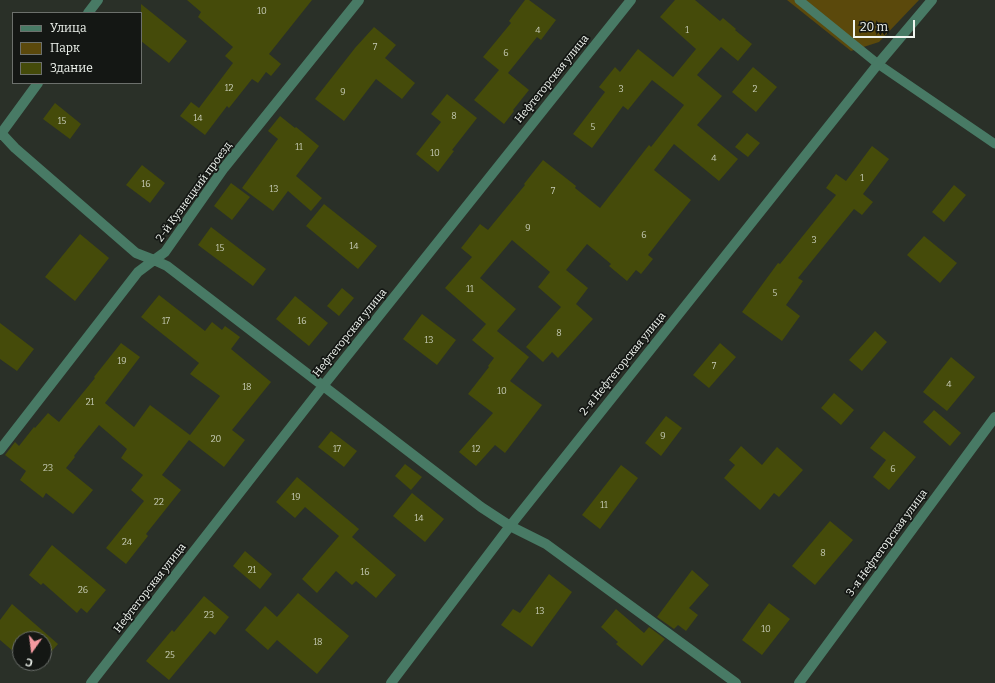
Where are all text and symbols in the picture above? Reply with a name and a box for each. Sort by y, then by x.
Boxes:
house number: 10 [257,6,267,16]
legend [12,12,142,84]
scale bar [855,12,917,38]
text: 20 m [860,20,888,34]
text: Улица [50,21,86,35]
house number: 4 [535,25,541,35]
house number: 1 [685,25,689,35]
street label: Нефтегорская улица [512,32,592,126]
text: Парк [50,41,80,55]
house number: 7 [373,42,377,52]
house number: 6 [503,48,509,58]
text: Здание [50,61,93,75]
house number: 12 [225,83,233,93]
house number: 3 [618,84,624,94]
house number: 2 [753,84,757,94]
house number: 9 [340,87,346,97]
house number: 8 [451,111,457,121]
house number: 14 [194,113,202,123]
house number: 15 [58,116,66,126]
house number: 5 [591,122,595,132]
street label: 2-й Кузнецкий проезд [153,140,235,244]
house number: 11 [295,142,303,152]
house number: 10 [430,148,440,158]
house number: 4 [711,153,717,163]
house number: 1 [860,173,864,183]
house number: 16 [142,179,150,189]
house number: 13 [270,184,278,194]
house number: 7 [551,186,555,196]
house number: 9 [525,223,531,233]
house number: 6 [641,230,647,240]
house number: 3 [811,235,817,245]
house number: 14 [350,241,358,251]
house number: 15 [216,243,224,253]
house number: 11 [466,284,474,294]
street label: Нефтегорская улица [310,286,390,380]
house number: 5 [773,288,777,298]
street label: 2-я Нефтегорская улица [577,310,669,418]
house number: 17 [162,316,170,326]
house number: 16 [298,316,306,326]
house number: 8 [556,328,562,338]
house number: 13 [425,335,433,345]
house number: 19 [118,356,126,366]
house number: 7 [712,361,716,371]
house number: 4 [946,379,952,389]
house number: 18 [242,382,252,392]
house number: 10 [497,386,507,396]
house number: 21 [86,397,94,407]
house number: 9 [660,431,666,441]
house number: 20 [211,434,221,444]
house number: 17 [333,444,341,454]
house number: 12 [472,444,480,454]
house number: 23 [43,463,53,473]
house number: 6 [890,464,896,474]
street label: 3-я Нефтегорская улица [844,487,930,599]
house number: 19 [292,492,300,502]
house number: 22 [154,497,164,507]
house number: 11 [600,500,608,510]
house number: 14 [415,513,423,523]
house number: 24 [122,537,132,547]
street label: Нефтегорская улица [111,541,189,635]
house number: 8 [820,548,826,558]
house number: 21 [248,565,256,575]
house number: 16 [361,567,369,577]
house number: 26 [78,585,88,595]
house number: 13 [536,606,544,616]
house number: 23 [204,610,214,620]
house number: 10 [761,624,771,634]
north arrow [12,631,52,671]
house number: 18 [313,637,323,647]
house number: 25 [165,650,175,660]
text: С [24,655,34,669]

